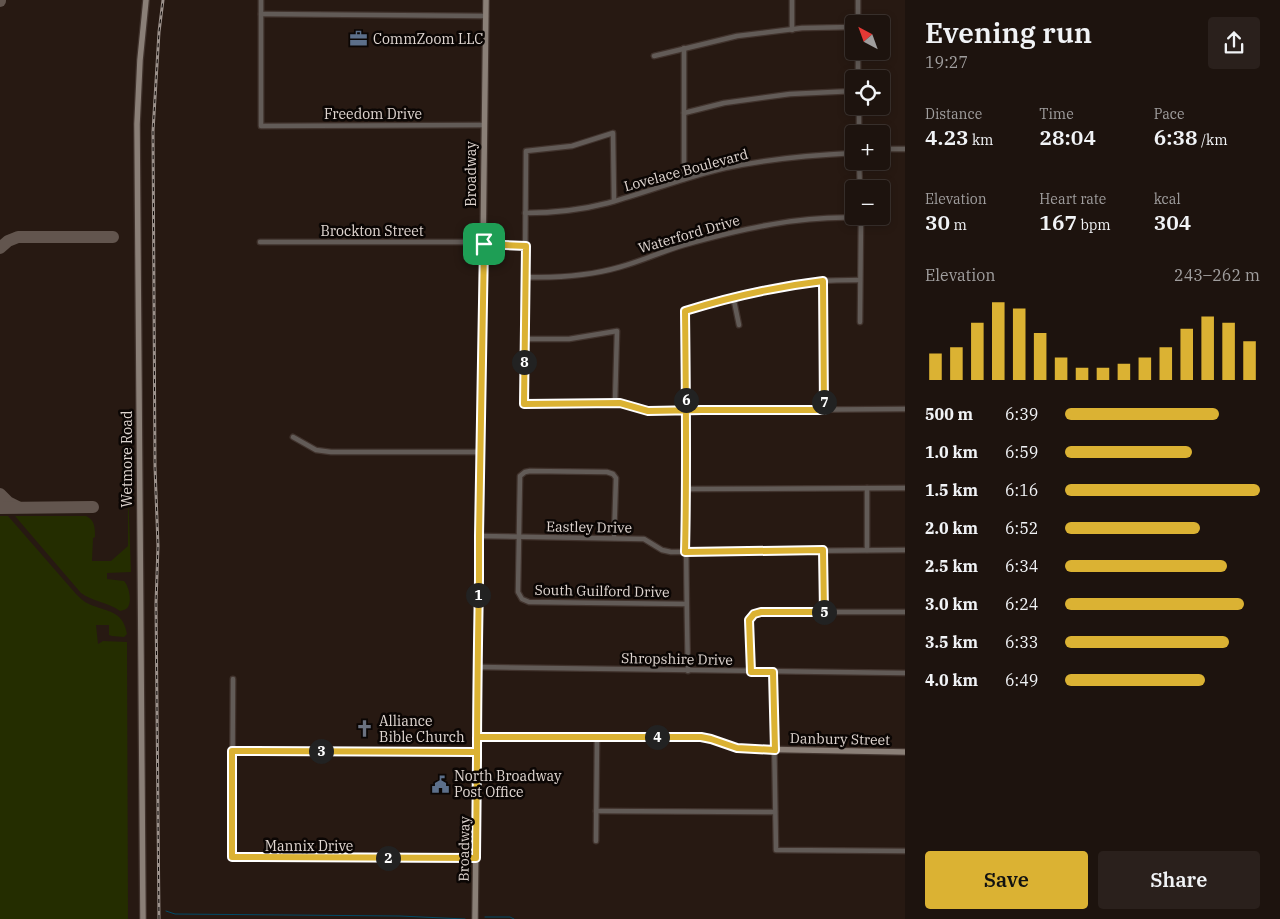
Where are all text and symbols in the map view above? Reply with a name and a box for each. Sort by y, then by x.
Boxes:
text: Evening run [925,14,1092,51]
north arrow [845,15,890,60]
map controls [845,15,890,225]
button: share [1208,17,1260,69]
office icon: CommZoom LLC [349,29,369,49]
place label: CommZoom LLC [373,30,483,48]
text: 19:27 [925,52,968,72]
button: locate [845,70,890,115]
street label: Freedom Drive [324,105,422,123]
text: Distance [925,105,982,123]
text: Time [1039,105,1074,123]
text: Pace [1154,105,1184,123]
text: 4.23 [925,123,969,151]
text: 28:04 [1039,123,1096,151]
text: 6:38 [1154,123,1198,151]
button: + [845,125,890,170]
text: km [969,131,993,149]
text: /km [1198,131,1228,149]
street label: Broadway [462,141,480,207]
street label: Lovelace Boulevard [622,145,751,195]
button: − [845,180,890,225]
text: Elevation [925,190,987,208]
text: Heart rate [1039,190,1106,208]
text: kcal [1154,190,1181,208]
text: 30 [925,208,950,236]
text: 167 [1039,208,1077,236]
text: 304 [1154,208,1191,236]
street label: Waterford Drive [636,211,742,257]
text: m [950,216,967,234]
text: bpm [1077,216,1111,234]
street label: Brockton Street [320,222,424,240]
pin [463,223,505,265]
icon: arrive [470,230,498,258]
text: Elevation [925,265,995,285]
text: 243–262 m [1174,265,1260,285]
pin: 8 [512,350,536,374]
text: 8 [520,353,529,371]
pin: 6 [674,388,698,412]
pin: 7 [812,390,836,414]
text: 6 [682,391,691,409]
text: 7 [820,393,829,411]
text: 500 m [925,404,973,424]
text: 6:39 [1005,404,1038,424]
street label: Wetmore Road [118,410,136,507]
text: 1.0 km [925,442,978,462]
text: 6:59 [1005,442,1038,462]
text: 1.5 km [925,480,978,500]
text: 6:16 [1005,480,1038,500]
street label: Eastley Drive [546,517,632,537]
text: 2.0 km [925,518,978,538]
text: 6:52 [1005,518,1038,538]
text: 2.5 km [925,556,978,576]
text: 6:34 [1005,556,1038,576]
street label: South Guilford Drive [534,581,670,601]
pin: 1 [466,582,490,608]
text: 1 [474,586,483,604]
text: 3.0 km [925,594,978,614]
text: 6:24 [1005,594,1038,614]
pin: 5 [812,600,836,624]
text: 5 [820,603,829,621]
text: 3.5 km [925,632,978,652]
text: 6:33 [1005,632,1038,652]
street label: Shropshire Drive [621,649,733,669]
text: 4.0 km [925,670,978,690]
text: 6:49 [1005,670,1038,690]
place label: Alliance Bible Church [379,712,465,746]
church icon: Alliance Bible Church [355,719,375,739]
pin: 4 [644,724,670,750]
text: 4 [653,728,662,746]
street label: Danbury Street [790,729,890,749]
pin: 3 [308,738,334,764]
text: 3 [317,742,326,760]
place label: North Broadway Post Office [454,767,562,801]
public building icon: North Broadway Post Office [430,774,450,794]
street label: Broadway [454,816,474,882]
street label: Mannix Drive [265,837,353,855]
pin: 2 [376,846,400,870]
text: 2 [384,849,393,867]
button: Save [925,851,1088,909]
button: Share [1098,851,1260,909]

